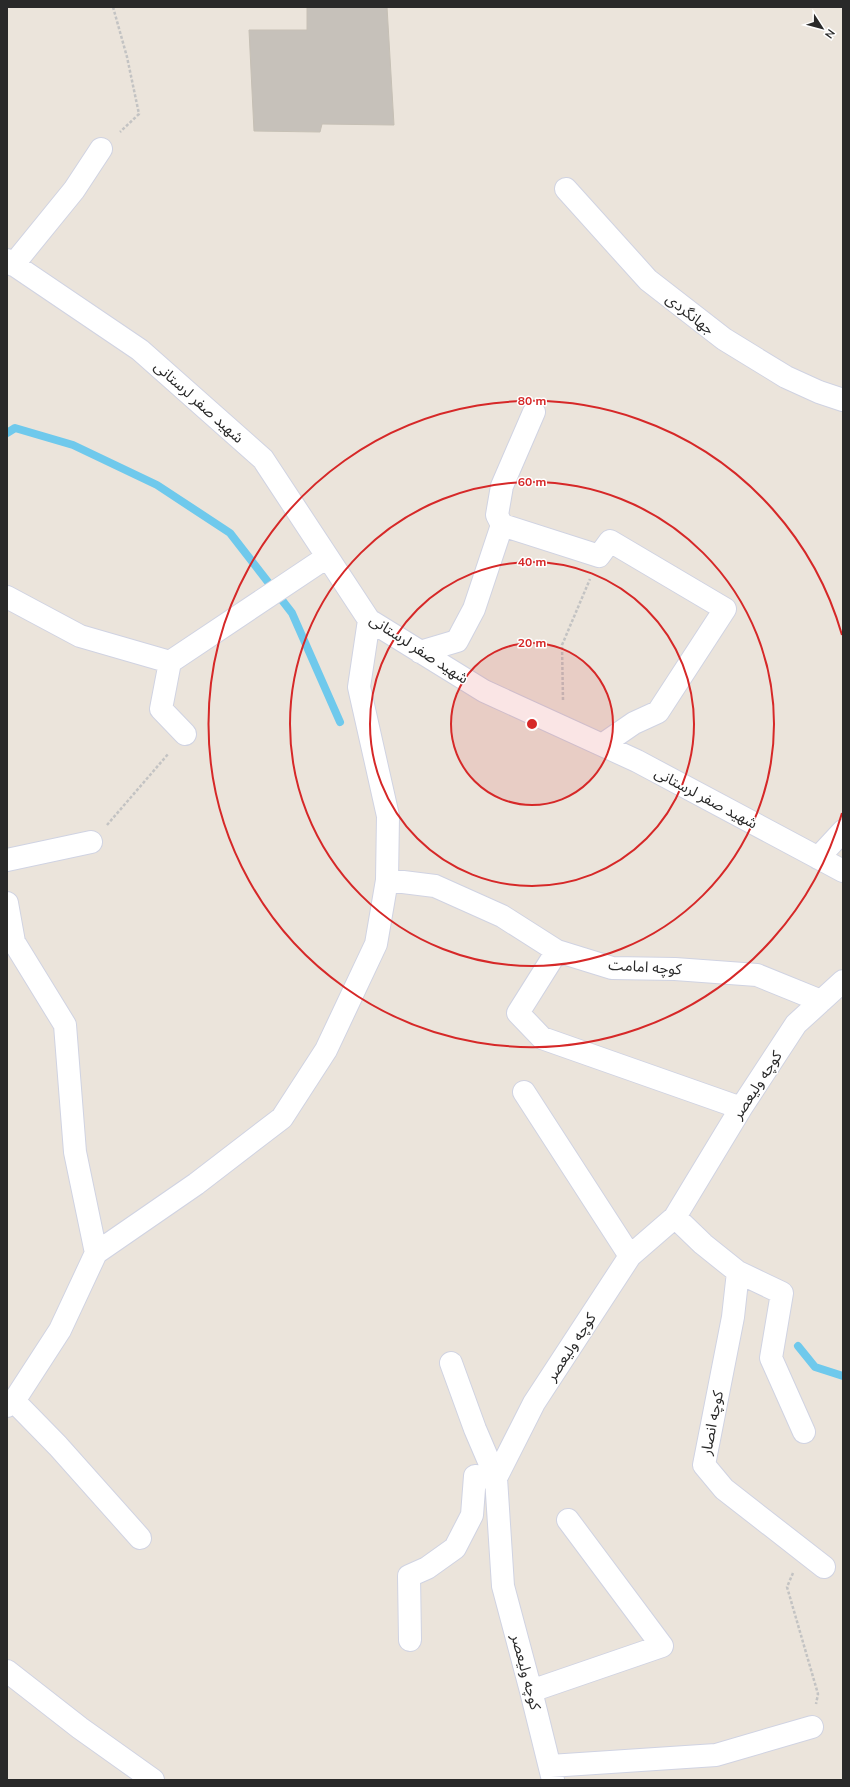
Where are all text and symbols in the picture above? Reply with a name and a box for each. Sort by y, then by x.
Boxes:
north arrow [802,8,842,48]
text: N [822,26,838,41]
street label: جهانگردی [662,289,719,339]
street label: شهید صفر لرستانی [151,356,248,447]
text: 80 m [518,393,546,408]
text: 60 m [518,474,546,489]
text: 40 m [518,554,546,569]
street label: شهید صفر لرستانی [366,610,472,688]
text: 20 m [518,635,546,650]
centre of rings [525,717,539,731]
street label: شهید صفر لرستانی [652,762,761,833]
street label: کوچه امامت [608,954,683,980]
street label: کوچه ولیعصر [727,1046,787,1124]
street label: کوچه ولیعصر [541,1308,601,1386]
street label: کوچه انصار [696,1388,728,1458]
street label: کوچه ولیعصر [506,1631,546,1713]

